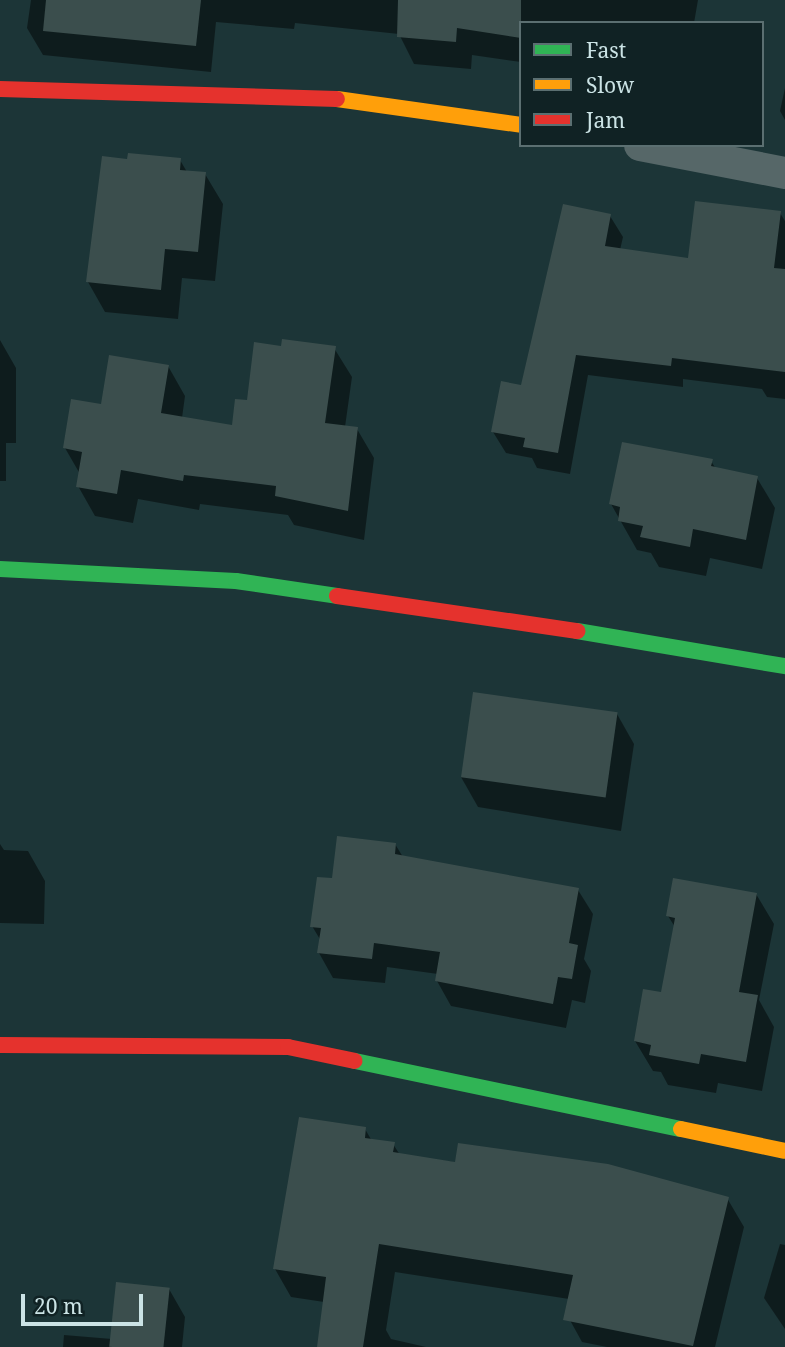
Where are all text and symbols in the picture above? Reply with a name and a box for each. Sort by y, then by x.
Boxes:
legend [519,21,764,147]
text: Fast [586,36,626,64]
text: Slow [586,71,634,99]
text: Jam [586,106,625,134]
scale bar [24,1280,147,1324]
text: 20 m [34,1292,83,1320]

